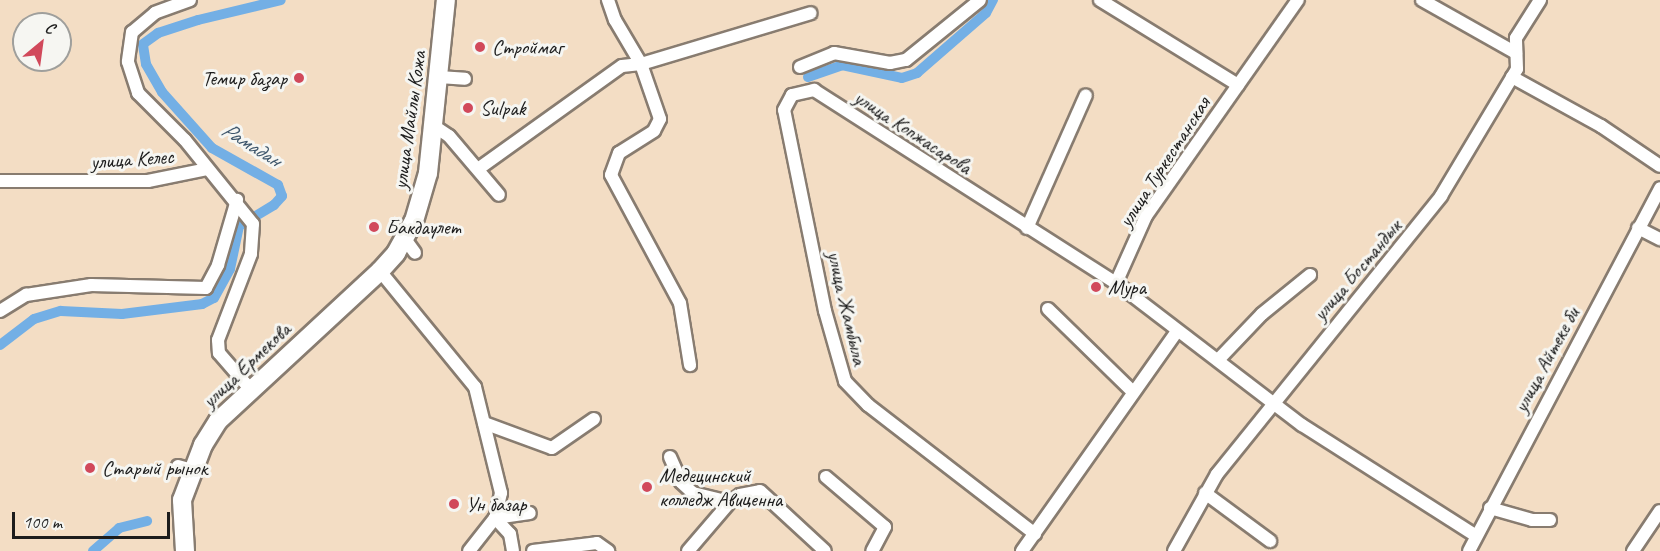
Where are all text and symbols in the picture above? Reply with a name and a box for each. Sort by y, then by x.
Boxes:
north arrow [12,12,72,72]
text: С [41,17,58,39]
place label: Строймаг [492,34,563,60]
marker: Строймаг [473,40,487,54]
street label: улица Майлы Кожа [387,49,431,191]
place label: Темир базар [201,65,287,91]
marker: Темир базар [292,71,306,85]
street label: улица Копжасарова [849,85,977,179]
street label: улица Туркестанская [1113,92,1215,232]
place label: Sulpak [480,95,525,121]
marker: Sulpak [461,101,475,115]
water label: Рамадан [217,117,285,173]
street label: улица Келес [90,144,174,174]
street label: улица Бостандык [1306,213,1408,327]
place label: Бакдаулет [386,214,460,240]
marker: Бакдаулет [367,220,381,234]
street label: улица Жамбыла [822,249,872,367]
place label: Мура [1108,274,1146,300]
marker: Мура [1089,280,1103,294]
street label: улица Айтеке би [1508,303,1584,417]
street label: улица Ермекова [196,316,296,414]
place label: Старый рынок [102,455,207,481]
marker: Старый рынок [83,461,97,475]
place label: Медецинский колледж Авиценна [659,462,781,512]
marker: Медецинский колледж Авиценна [640,480,654,494]
place label: Ун базар [466,491,528,517]
marker: Ун базар [447,497,461,511]
scale bar [15,500,172,538]
text: 100 m [23,511,62,533]

